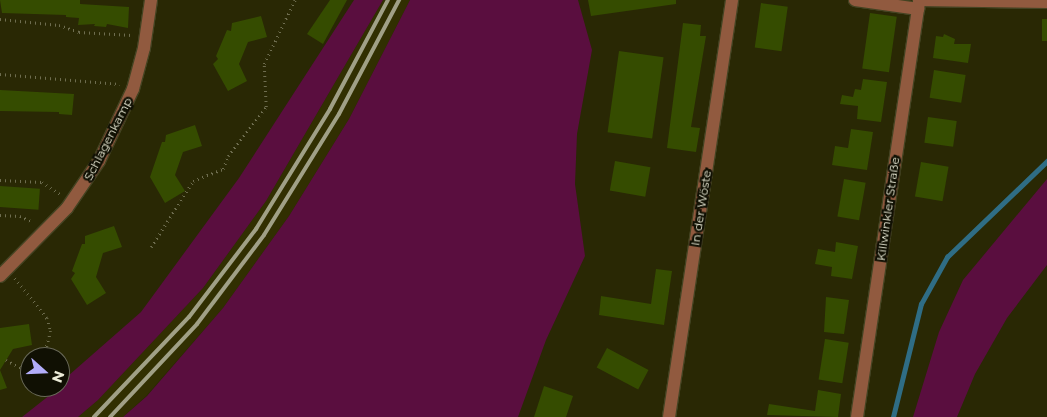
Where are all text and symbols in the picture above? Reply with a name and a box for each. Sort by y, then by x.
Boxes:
street label: Schlagenkamp [81,95,135,183]
street label: Killwinkler Straße [874,156,902,262]
street label: In der Wöste [688,169,714,247]
north arrow [20,347,70,397]
text: N [48,368,69,385]

